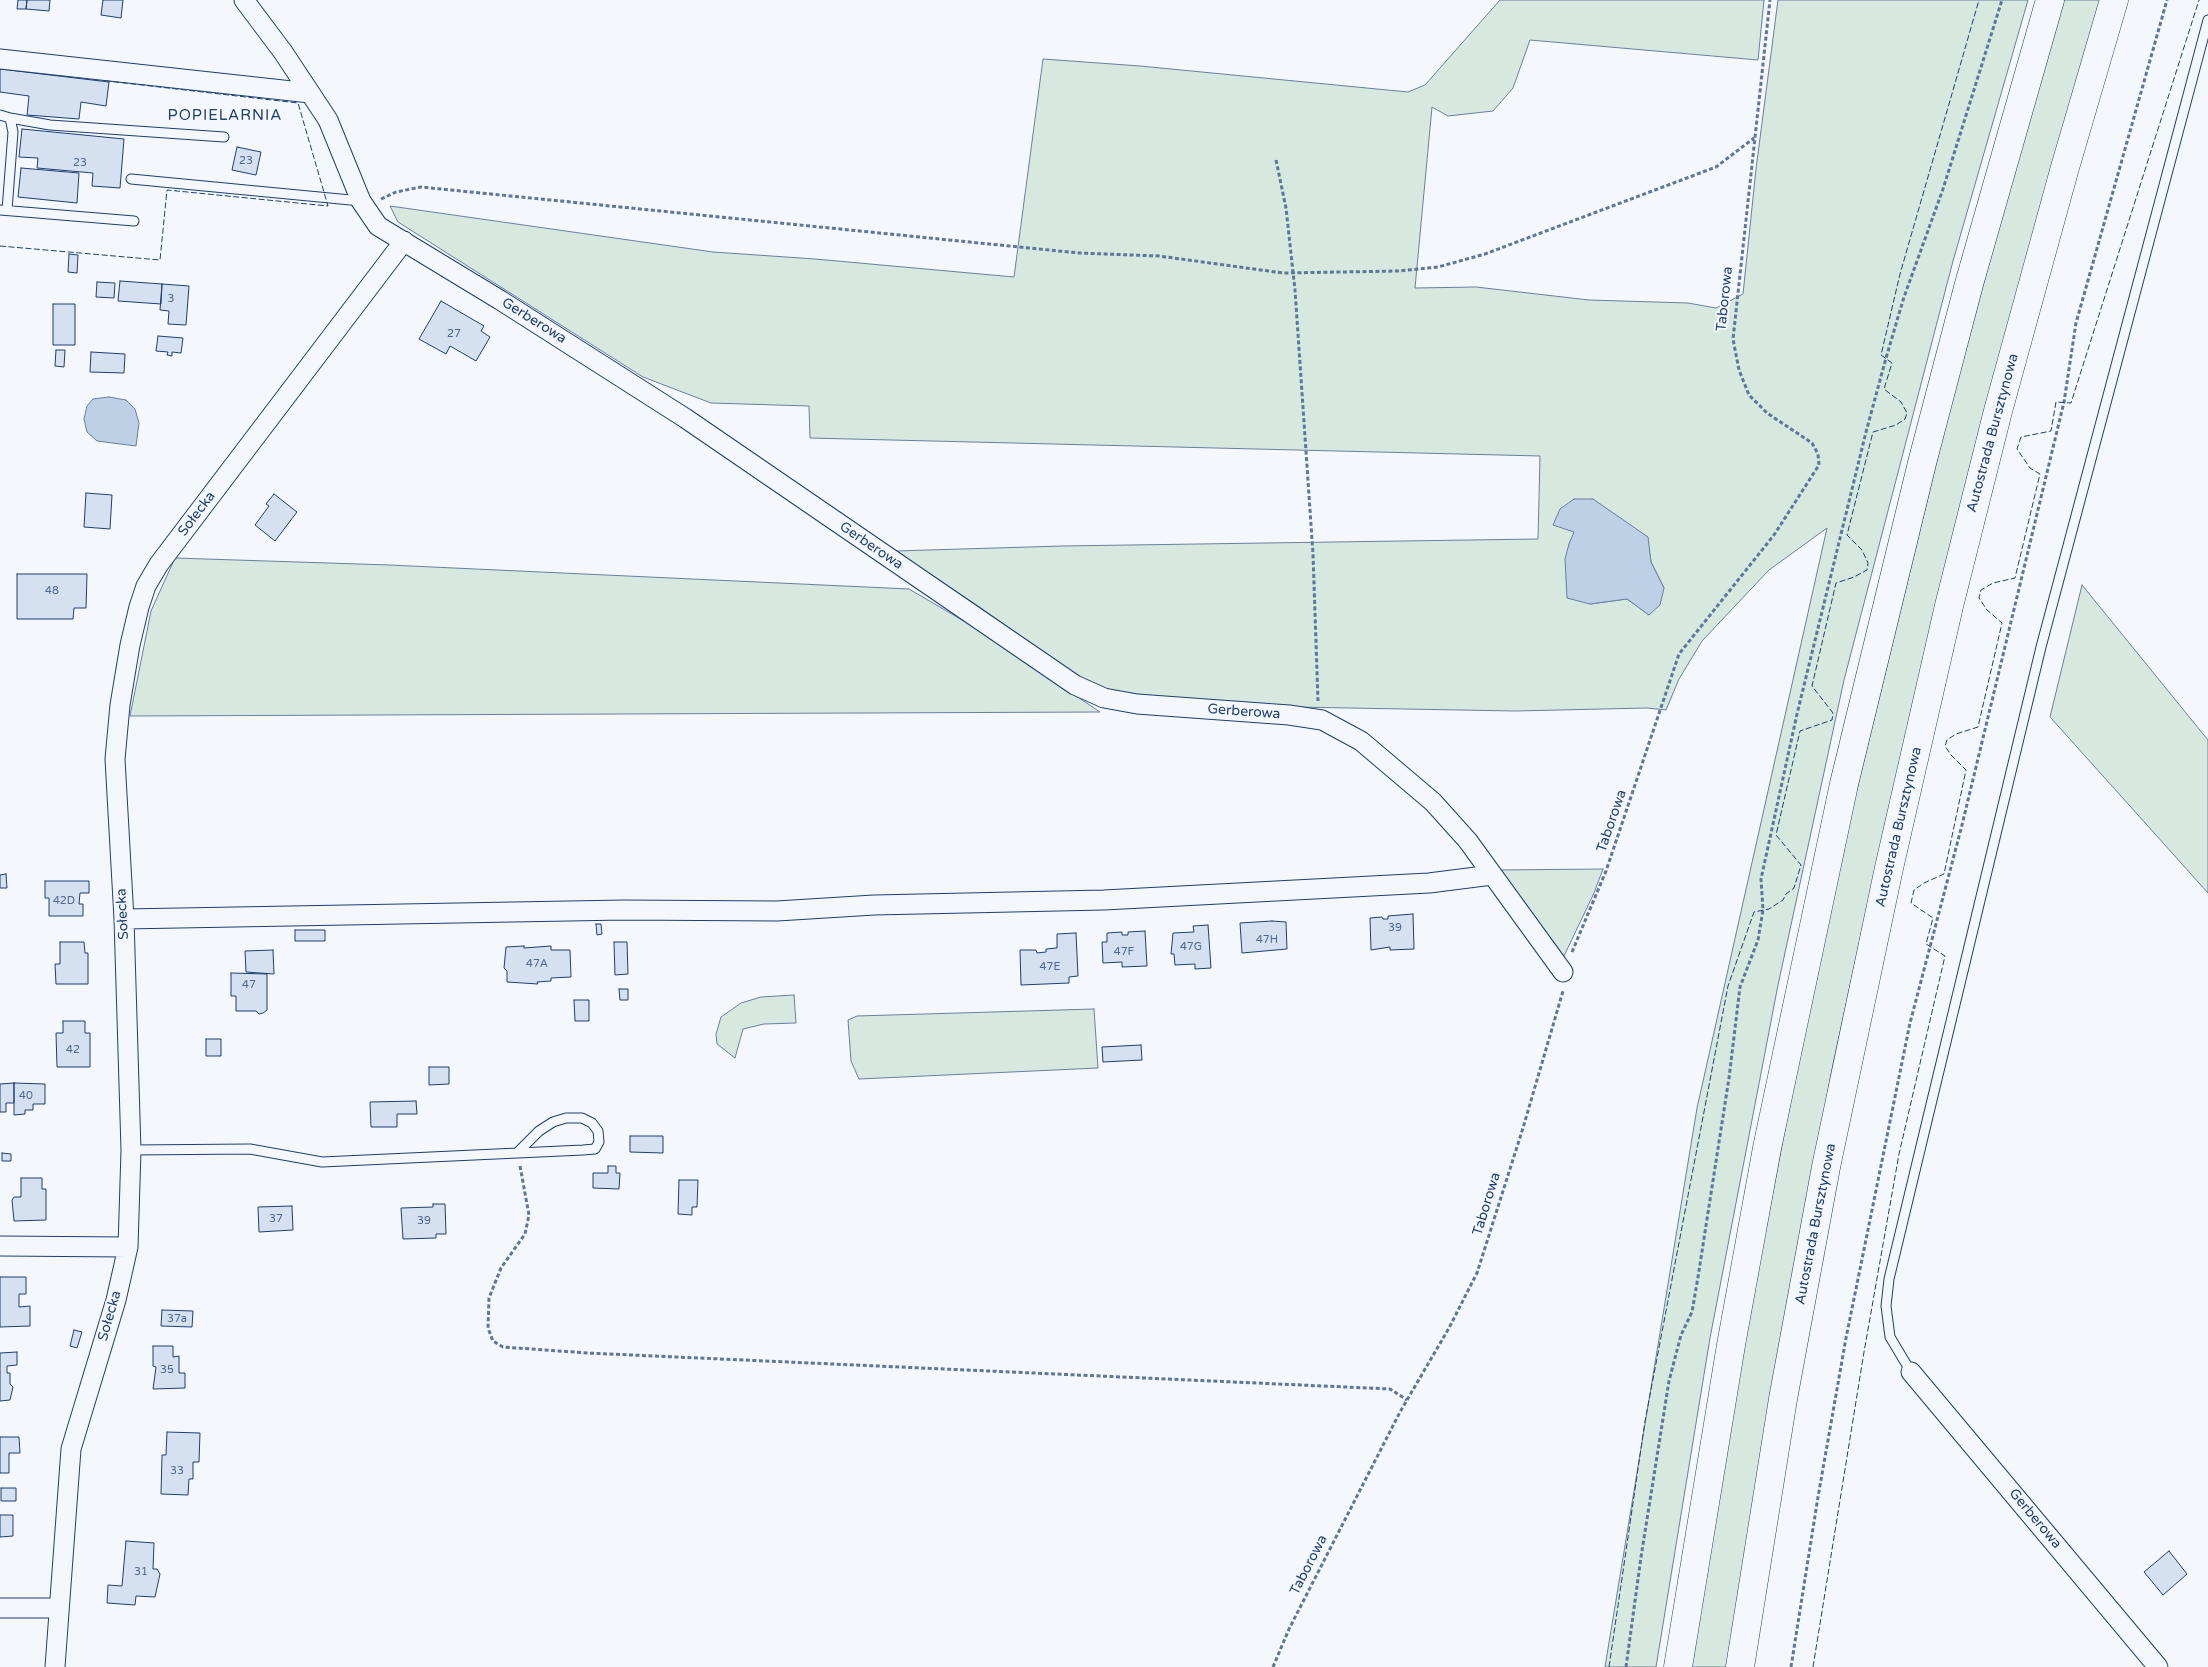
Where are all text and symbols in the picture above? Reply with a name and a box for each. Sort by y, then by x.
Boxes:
district label: POPIELARNIA [166,107,284,125]
house number: 23 [239,154,253,168]
house number: 23 [73,156,87,170]
street label: Taborowa [1713,266,1737,332]
house number: 3 [168,292,174,306]
street label: Gerberowa [499,295,569,347]
house number: 27 [447,327,461,341]
street label: Autostrada Bursztynowa [1964,352,2022,514]
street label: Sołecka [175,488,219,540]
street label: Gerberowa [836,519,906,573]
house number: 48 [45,584,59,598]
street label: Gerberowa [1207,701,1281,723]
street label: Autostrada Bursztynowa [1872,745,1926,909]
street label: Taborowa [1593,788,1631,854]
street label: Sołecka [113,888,133,940]
house number: 42D [53,894,75,908]
house number: 39 [1388,921,1402,935]
house number: 47H [1256,933,1278,947]
house number: 47G [1180,940,1202,954]
house number: 47F [1114,945,1134,959]
house number: 47A [526,957,548,971]
house number: 47E [1040,960,1060,974]
house number: 47 [242,978,256,992]
house number: 42 [66,1043,80,1057]
house number: 40 [19,1089,33,1103]
street label: Autostrada Bursztynowa [1792,1142,1840,1306]
street label: Taborowa [1469,1170,1505,1238]
house number: 37 [269,1212,283,1226]
house number: 39 [417,1214,431,1228]
street label: Sołecka [95,1289,125,1343]
house number: 37a [167,1312,187,1326]
house number: 35 [160,1363,174,1377]
house number: 33 [170,1464,184,1478]
street label: Gerberowa [2005,1486,2065,1552]
street label: Taborowa [1287,1532,1331,1598]
house number: 31 [134,1565,148,1579]

